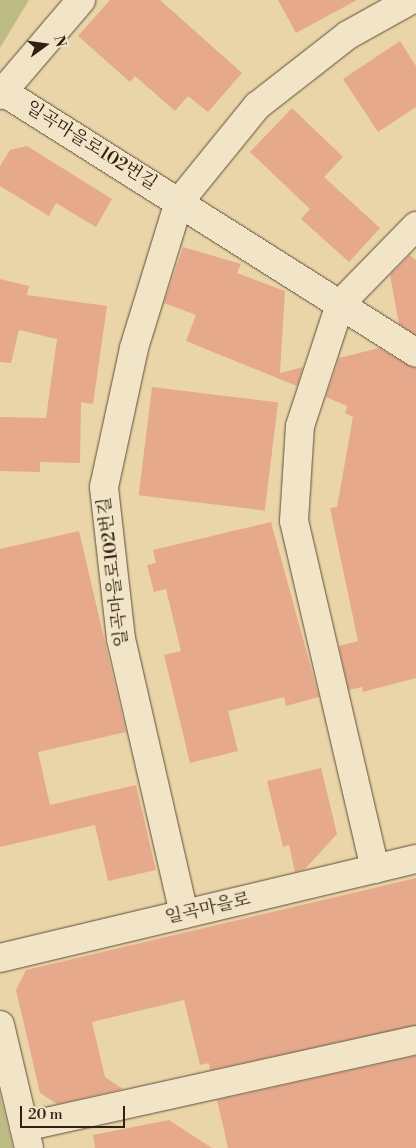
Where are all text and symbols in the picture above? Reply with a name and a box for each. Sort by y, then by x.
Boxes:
north arrow [20,20,70,70]
text: N [49,34,70,49]
street label: 일곡마을로102번길 [21,97,161,195]
street label: 일곡마을로102번길 [94,496,134,648]
street label: 일곡마을로 [163,889,253,929]
scale bar [22,1096,128,1128]
text: 20 m [28,1105,63,1124]

